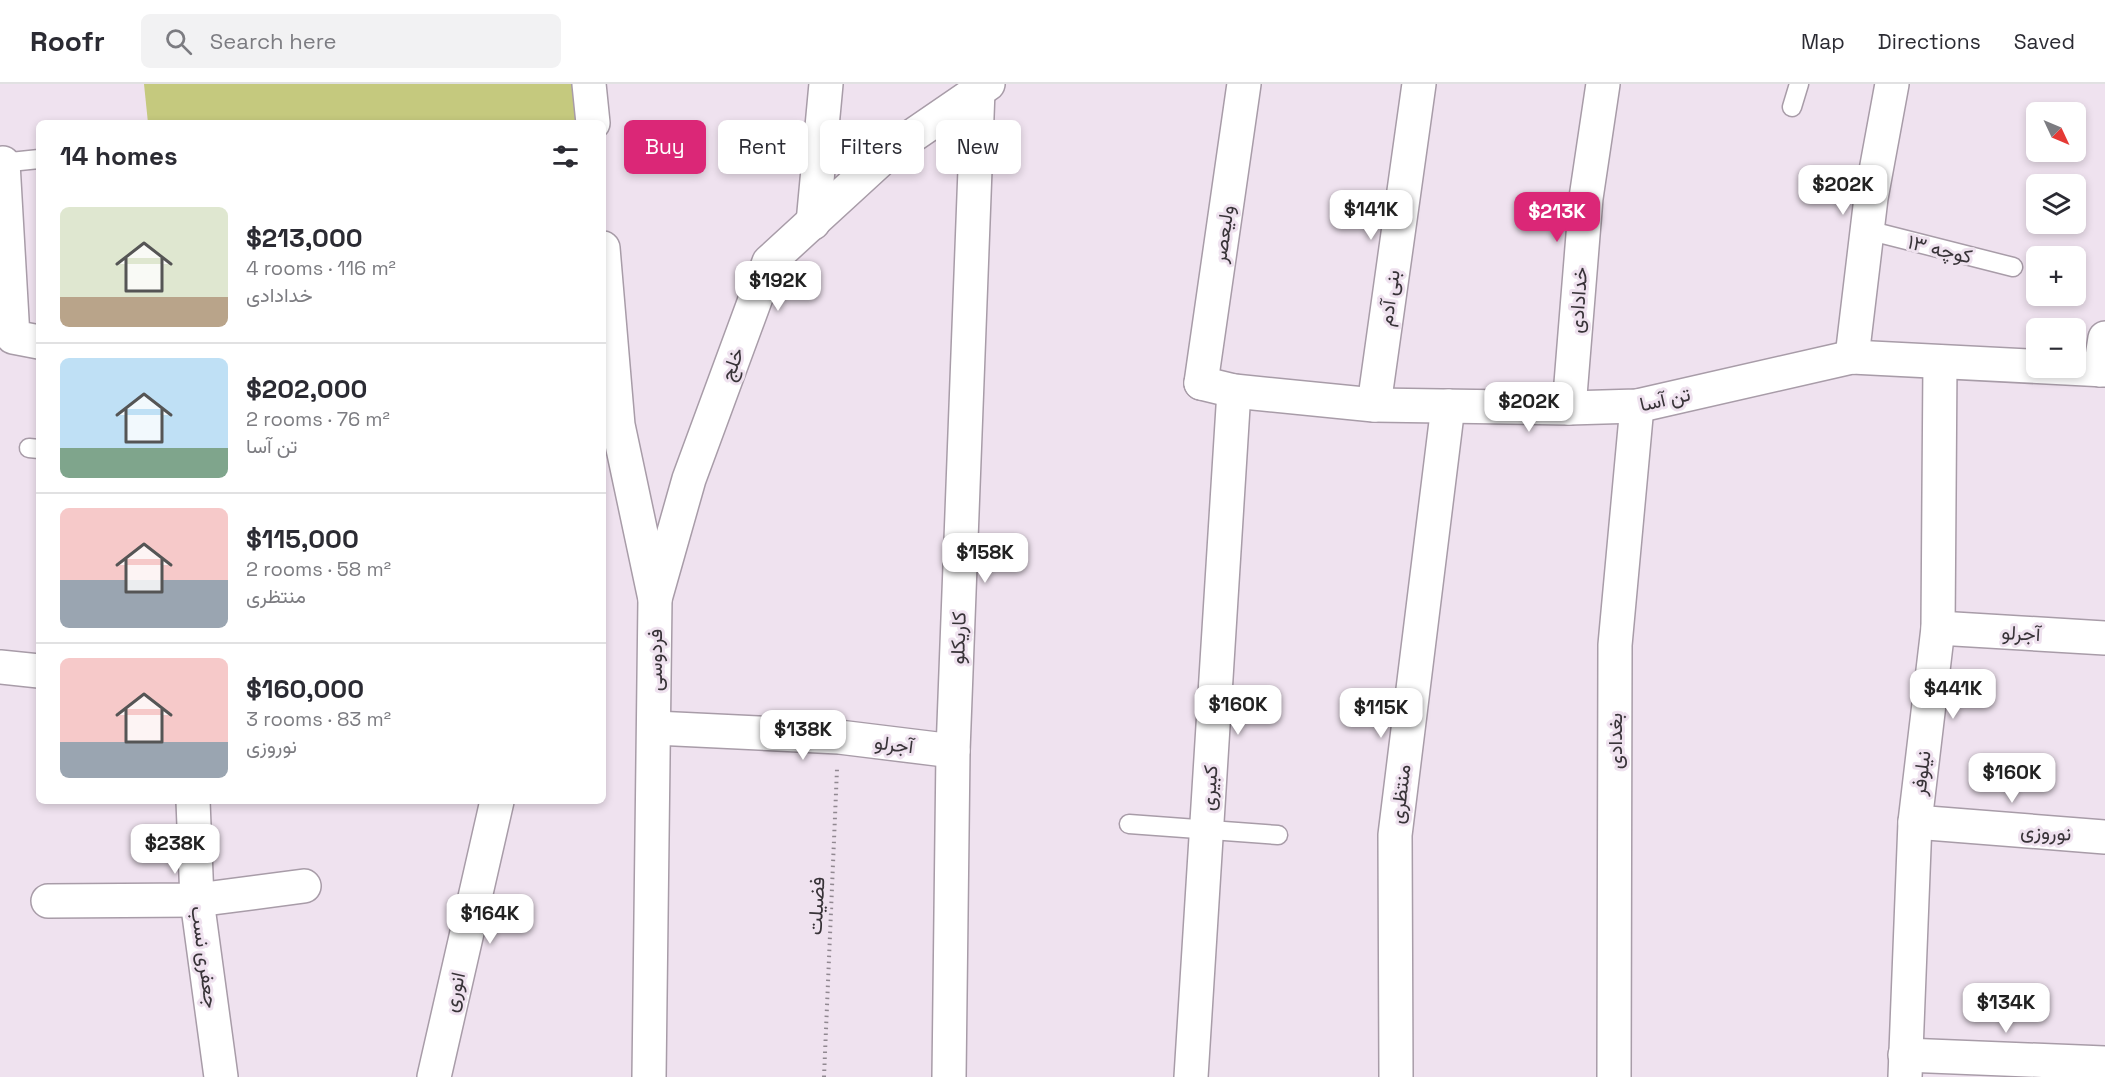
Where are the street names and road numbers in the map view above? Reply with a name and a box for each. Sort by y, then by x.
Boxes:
street label: ولیعصر [1206,203,1240,266]
street label: کوچه ۱۳ [1905,228,1975,271]
street label: خدادادی [1563,266,1593,334]
street label: بنی آدم [1372,268,1406,328]
street label: خلج [714,344,751,385]
street label: تن آسا [1637,381,1693,417]
street label: کاریکلو [944,611,972,665]
street label: آجرلو [2001,619,2043,647]
street label: فردوسی [642,629,668,691]
street label: بغدادی [1602,713,1628,769]
street label: آجرلو [873,729,916,759]
street label: نیلوفر [1905,749,1937,798]
street label: منتظری [1383,763,1417,825]
street label: کبیری [1194,764,1224,812]
street label: نوروزی [2020,817,2072,847]
street label: فضیلت [801,876,831,936]
street label: جعفری نسب [185,904,225,1010]
street label: انوری [437,969,471,1015]

